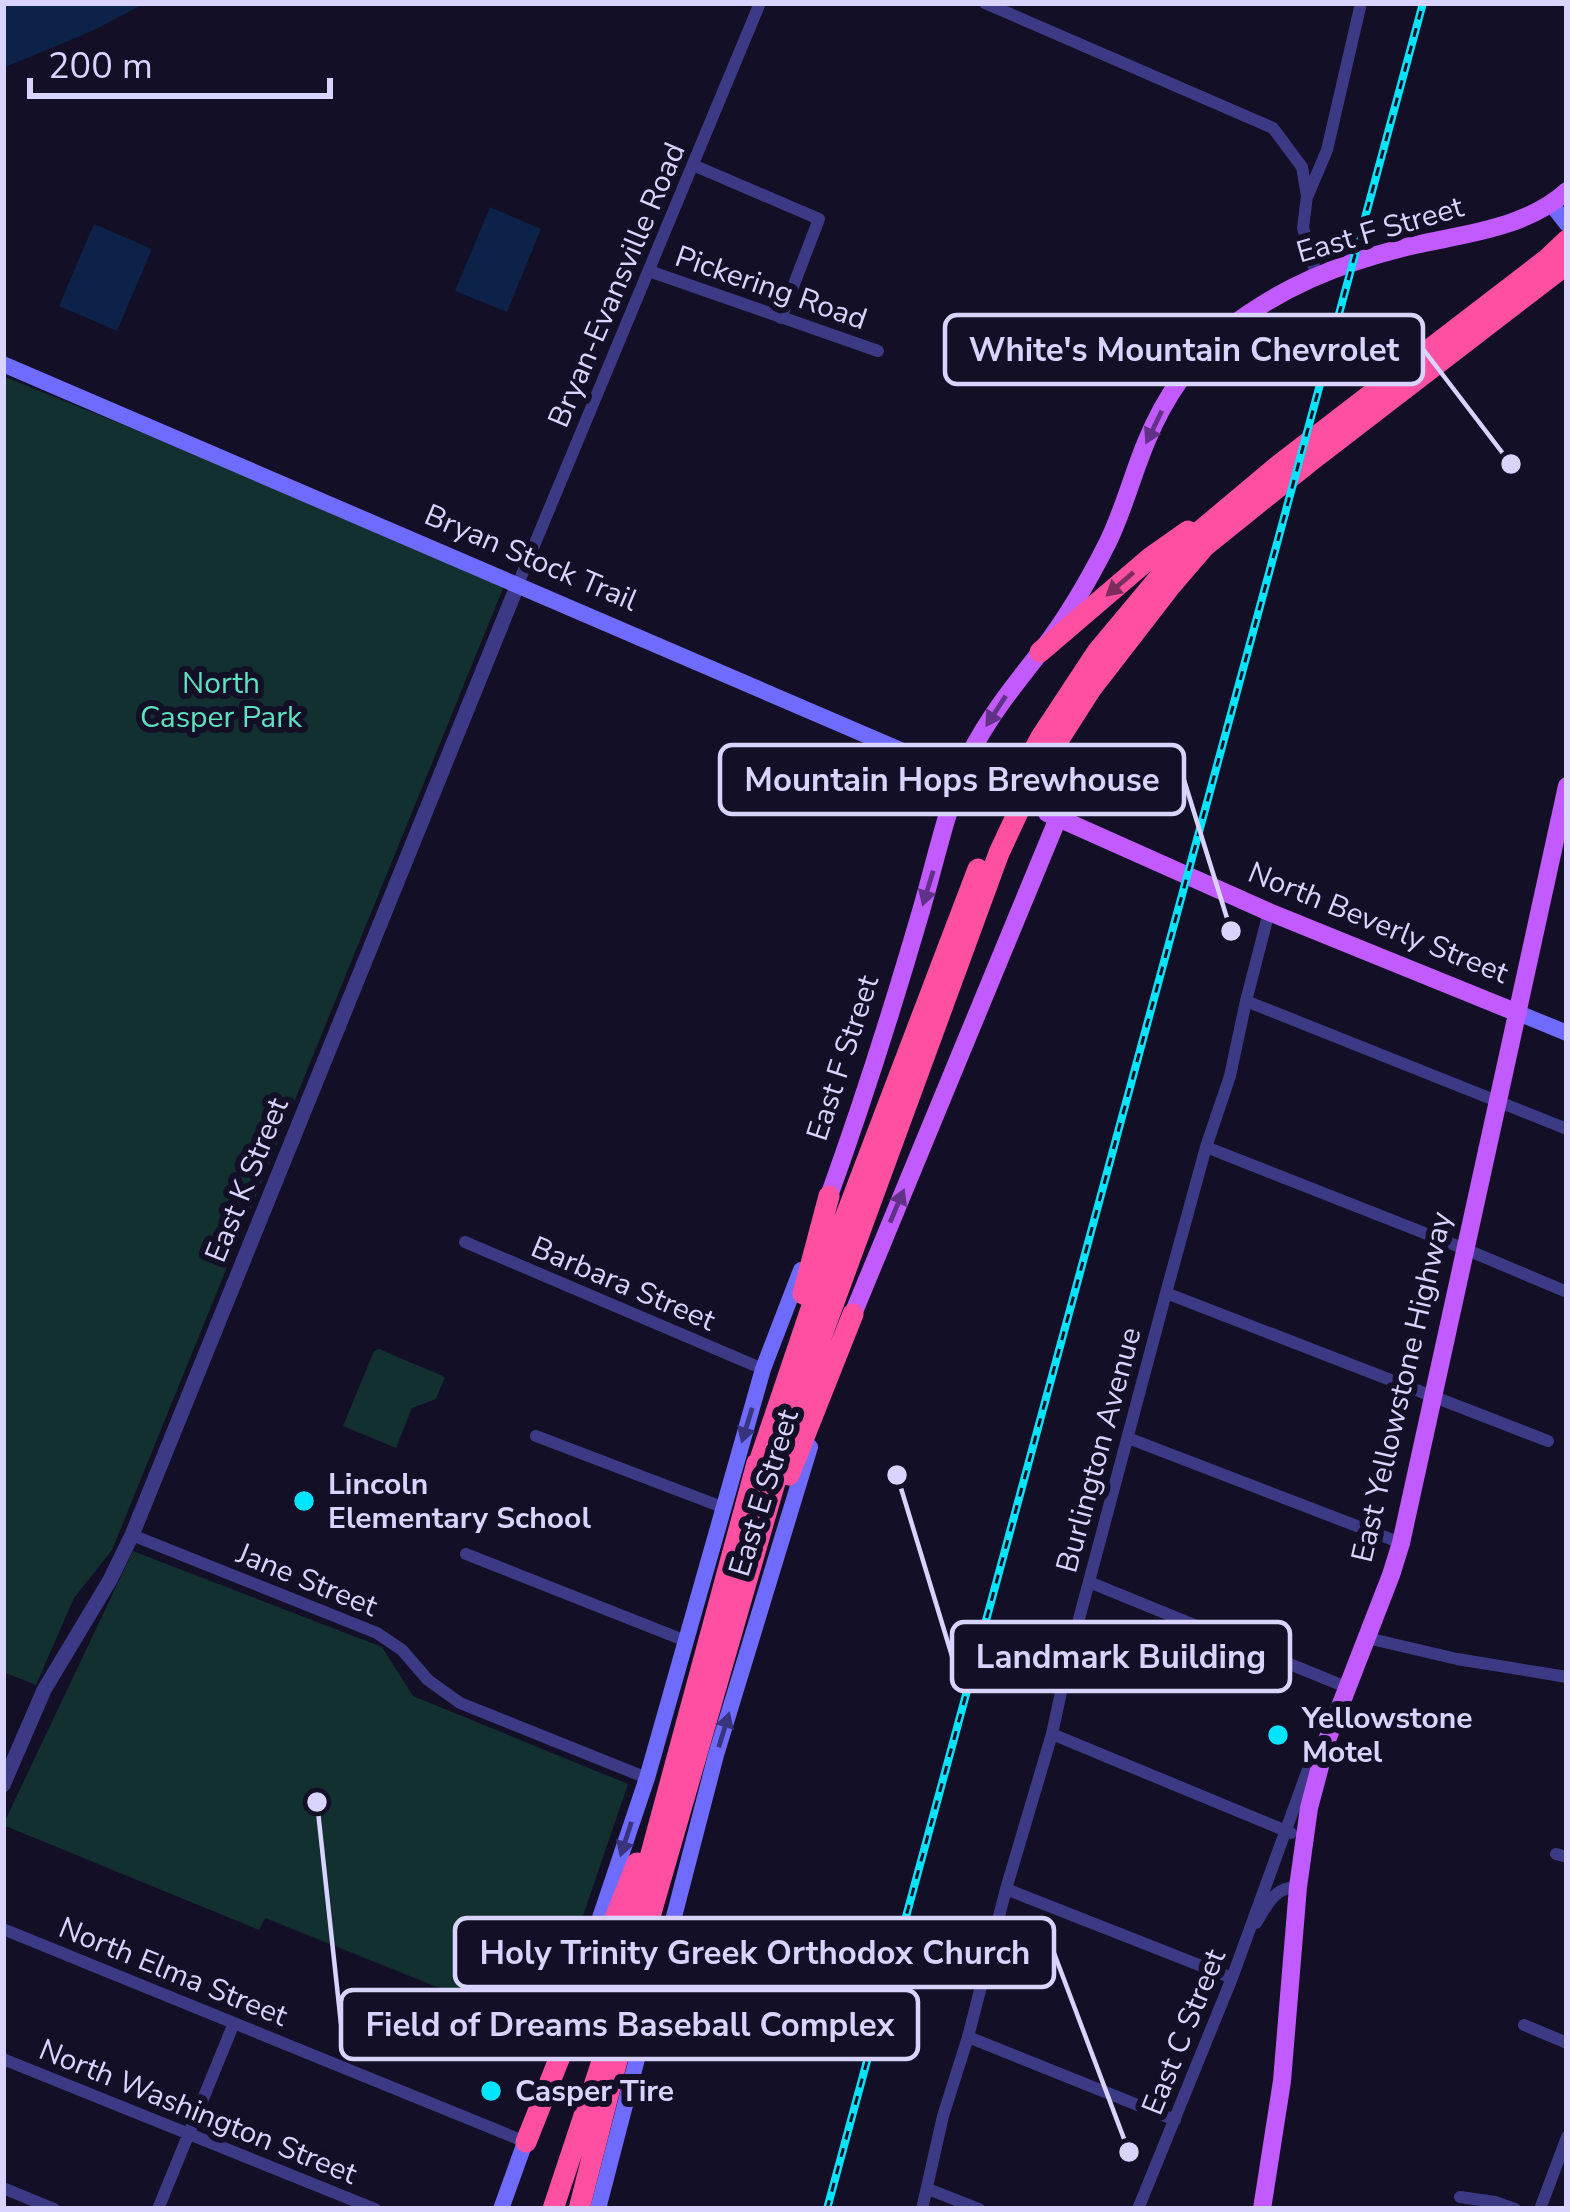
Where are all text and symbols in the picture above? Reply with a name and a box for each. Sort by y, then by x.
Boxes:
scale bar [30,24,330,98]
text: 200 m [48,42,153,91]
street label: Bryan-Evansville Road [538,136,696,434]
street label: East F Street [1292,187,1469,273]
street label: Pickering Road [670,236,872,340]
callout: White's Mountain Chevrolet [945,315,1423,384]
text: White's Mountain Chevrolet [969,328,1400,373]
one-way arrow [1144,410,1164,444]
street label: Bryan Stock Trail [418,495,644,621]
one-way arrow [1105,570,1135,597]
park label: North Casper Park [140,663,303,738]
one-way arrow [986,694,1008,727]
callout: Mountain Hops Brewhouse [720,745,1184,814]
text: Mountain Hops Brewhouse [744,758,1160,803]
street label: North Beverly Street [1242,852,1515,994]
one-way arrow [918,870,936,907]
street label: East F Street [797,970,889,1146]
street label: East K Street [195,1091,299,1268]
one-way arrow [888,1187,907,1223]
street label: East Yellowstone Highway [1342,1207,1462,1566]
street label: Barbara Street [525,1227,722,1341]
street label: Burlington Avenue [1047,1323,1151,1577]
street label: East E Street [719,1404,809,1582]
one-way arrow [737,1407,755,1444]
place label: Lincoln Elementary School [328,1464,591,1539]
marker: Lincoln Elementary School [291,1488,317,1514]
street label: Jane Street [230,1533,384,1627]
callout: Landmark Building [952,1622,1290,1691]
text: Landmark Building [976,1635,1266,1680]
place label: Yellowstone Motel [1301,1698,1473,1773]
one-way arrow [715,1711,734,1748]
marker: Yellowstone Motel [1265,1722,1291,1748]
one-way arrow [616,1822,635,1858]
street label: North Elma Street [53,1907,294,2037]
callout: Holy Trinity Greek Orthodox Church [455,1918,1054,1987]
text: Holy Trinity Greek Orthodox Church [480,1931,1030,1976]
street label: East C Street [1132,1943,1236,2121]
callout: Field of Dreams Baseball Complex [341,1990,918,2059]
text: Field of Dreams Baseball Complex [365,2003,896,2048]
street label: North Washington Street [33,2029,364,2195]
place label: Casper Tire [515,2071,674,2112]
marker: Casper Tire [478,2078,504,2104]

